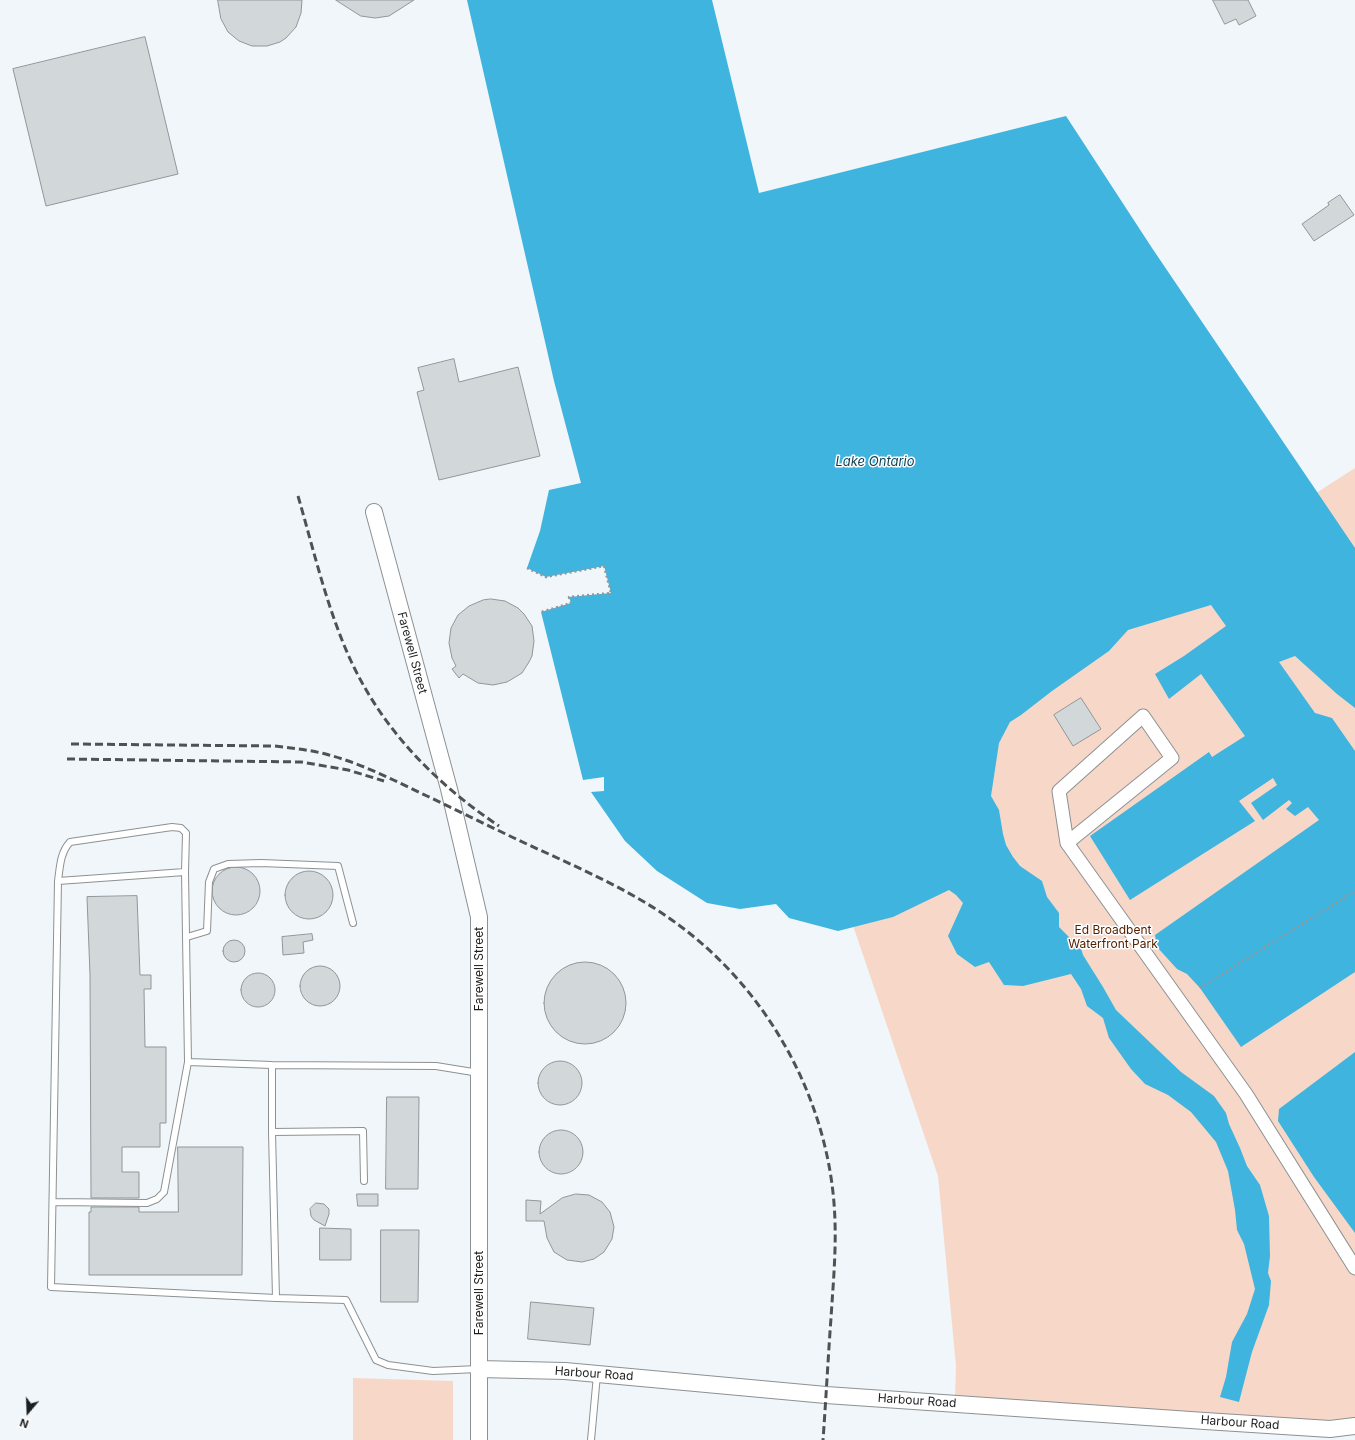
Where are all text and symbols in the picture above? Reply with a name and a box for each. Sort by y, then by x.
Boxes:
water label: Lake Ontario [835,454,915,470]
street label: Farewell Street [394,610,430,696]
park label: Ed Broadbent Waterfront Park [1068,923,1158,951]
street label: Farewell Street [472,927,486,1011]
street label: Farewell Street [472,1251,486,1335]
street label: Harbour Road [554,1364,634,1384]
street label: Harbour Road [877,1391,957,1411]
north arrow [8,1392,48,1432]
street label: Harbour Road [1200,1413,1280,1433]
text: N [18,1415,30,1431]

